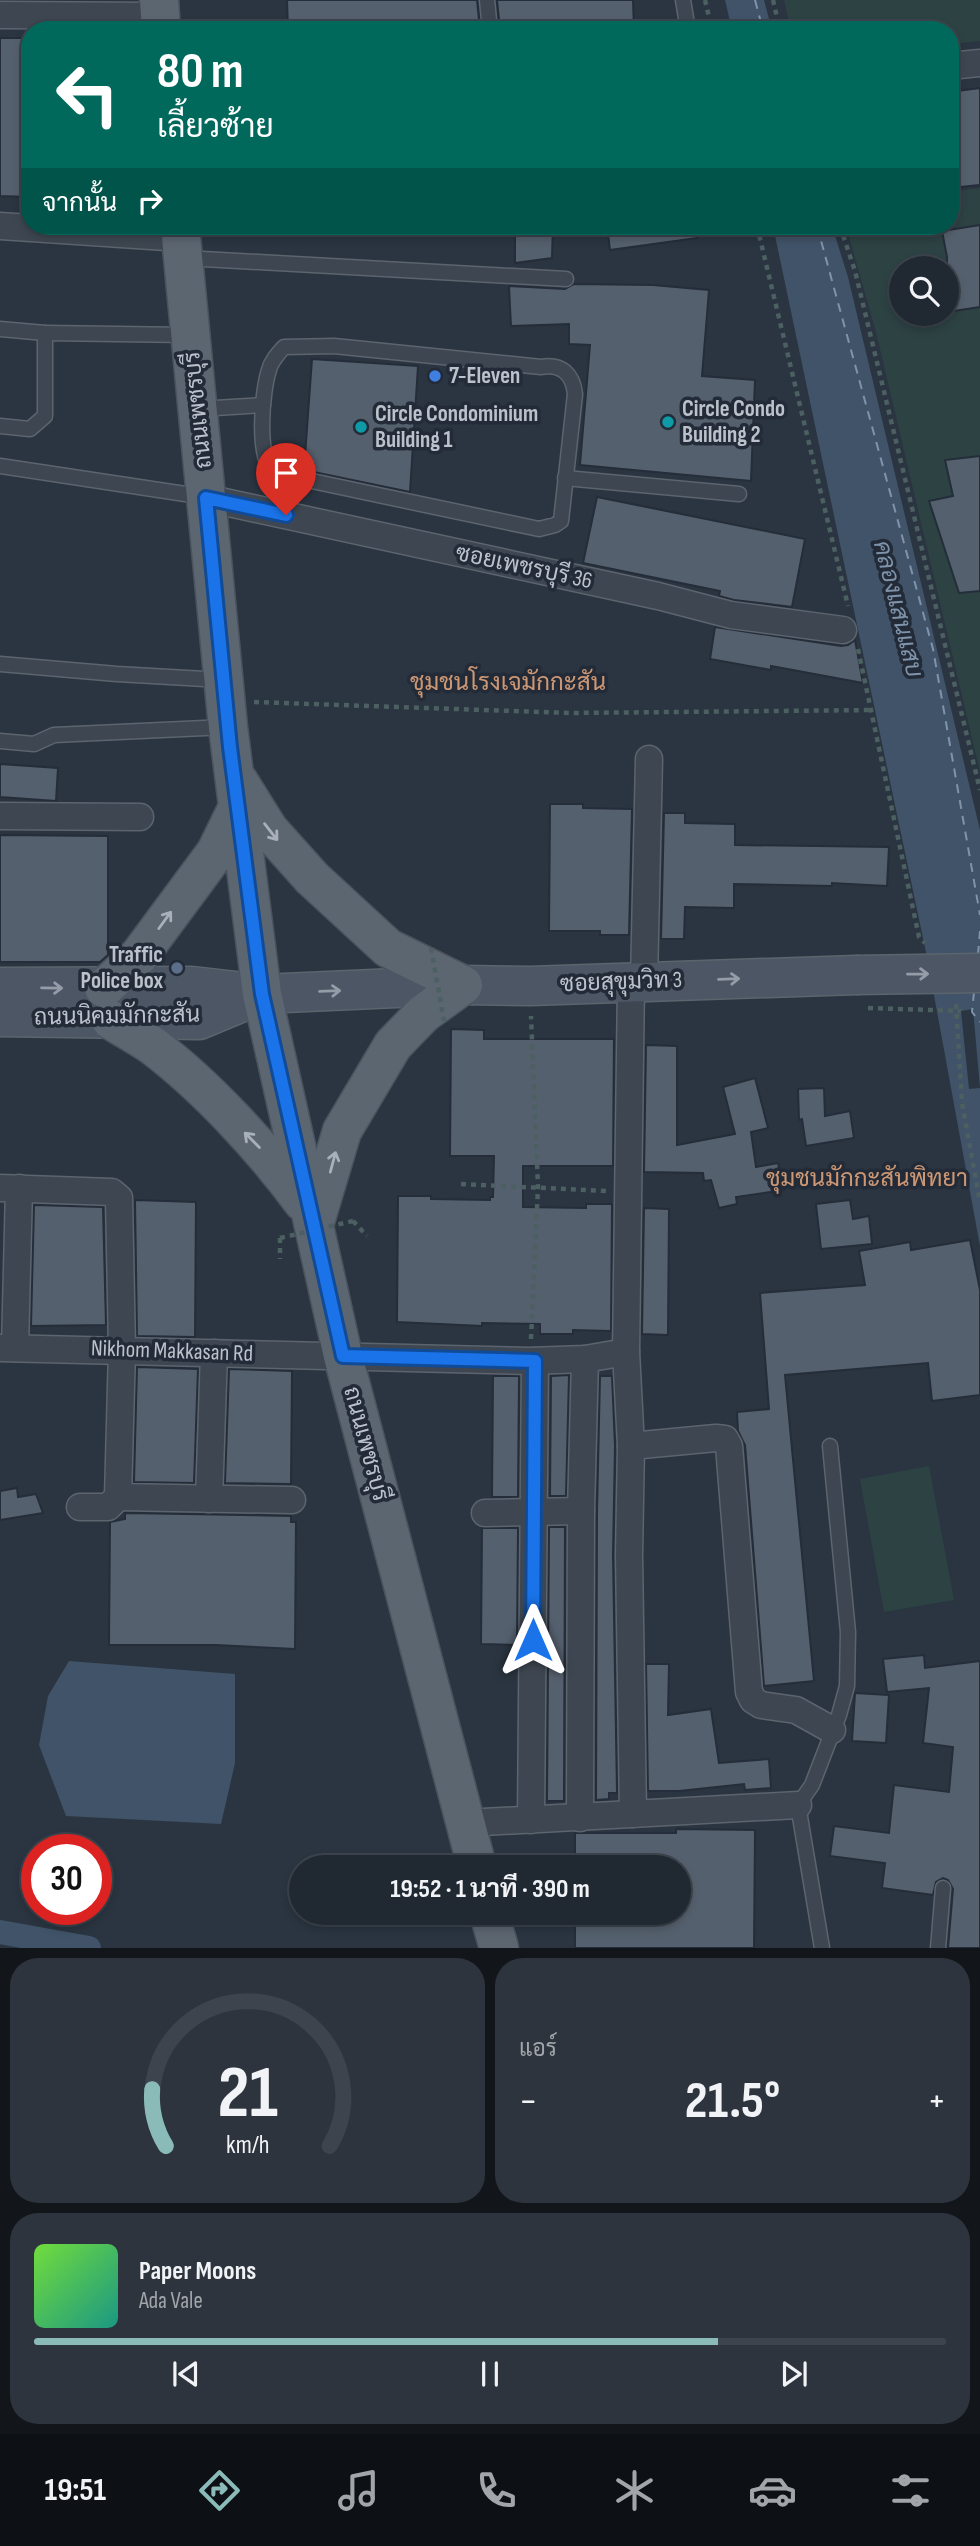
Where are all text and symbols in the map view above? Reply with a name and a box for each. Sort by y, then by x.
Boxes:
text: 80 m [157,43,244,102]
icon: left [42,49,133,140]
text: เลี้ยวซ้าย [157,108,274,147]
icon: right [131,182,169,220]
text: จากนั้น [42,188,117,219]
map controls [889,256,959,326]
button: search [889,256,959,326]
street label: ถนนเพชรบุรี [176,350,219,470]
place label: 7-Eleven [449,362,520,390]
marker: 7-Eleven [427,368,443,384]
place label: Circle Condo Building 2 [682,395,785,449]
place label: Circle Condominium Building 1 [375,400,538,454]
marker: Circle Condo Building 2 [660,414,676,430]
marker: Circle Condominium Building 1 [353,419,369,435]
pin [256,443,316,515]
icon: arrive [267,454,305,492]
street label: ซอยเพชรบุรี 36 [453,537,595,596]
water label: คลองแสนแสบ [867,538,929,681]
district label: ชุมชนโรงเจมักกะสัน [410,666,606,698]
one-way arrow [264,822,279,840]
one-way arrow [158,911,172,930]
place label: Traffic Police box [81,941,163,995]
marker: Traffic Police box [169,960,185,976]
street label: ซอยสุขุมวิท 3 [559,965,683,999]
one-way arrow [906,967,929,981]
one-way arrow [717,972,740,985]
one-way arrow [40,981,63,995]
one-way arrow [318,984,341,997]
street label: ถนนนิคมมักกะสัน [34,1000,200,1031]
one-way arrow [244,1132,261,1149]
one-way arrow [327,1152,340,1174]
district label: ชุมชนมักกะสันพิทยา [766,1164,968,1194]
street label: Nikhom Makkasan Rd [91,1334,253,1368]
street label: ถนนเพชรบุรี [336,1383,397,1505]
position arrow [496,1603,570,1677]
speed limit sign: 30 [21,1834,112,1925]
text: 19:52 · 1 นาที · 390 m [390,1874,590,1905]
text: แอร์ [519,2035,557,2063]
text: 21 [217,2051,278,2139]
text: 21.5° [685,2070,780,2133]
text: − [519,2079,538,2124]
text: + [927,2079,946,2124]
text: km/h [226,2130,269,2161]
text: Paper Moons [139,2256,256,2287]
text: Ada Vale [139,2287,203,2315]
icon: previous [167,2355,205,2393]
icon: pause [471,2355,509,2393]
icon: next [775,2355,813,2393]
icon: directions [195,2466,244,2515]
icon: music [334,2466,383,2515]
icon: phone [472,2466,521,2515]
icon: climate [610,2466,659,2515]
icon: car [748,2466,797,2515]
icon: filters [886,2466,935,2515]
text: 19:51 [45,2471,106,2510]

